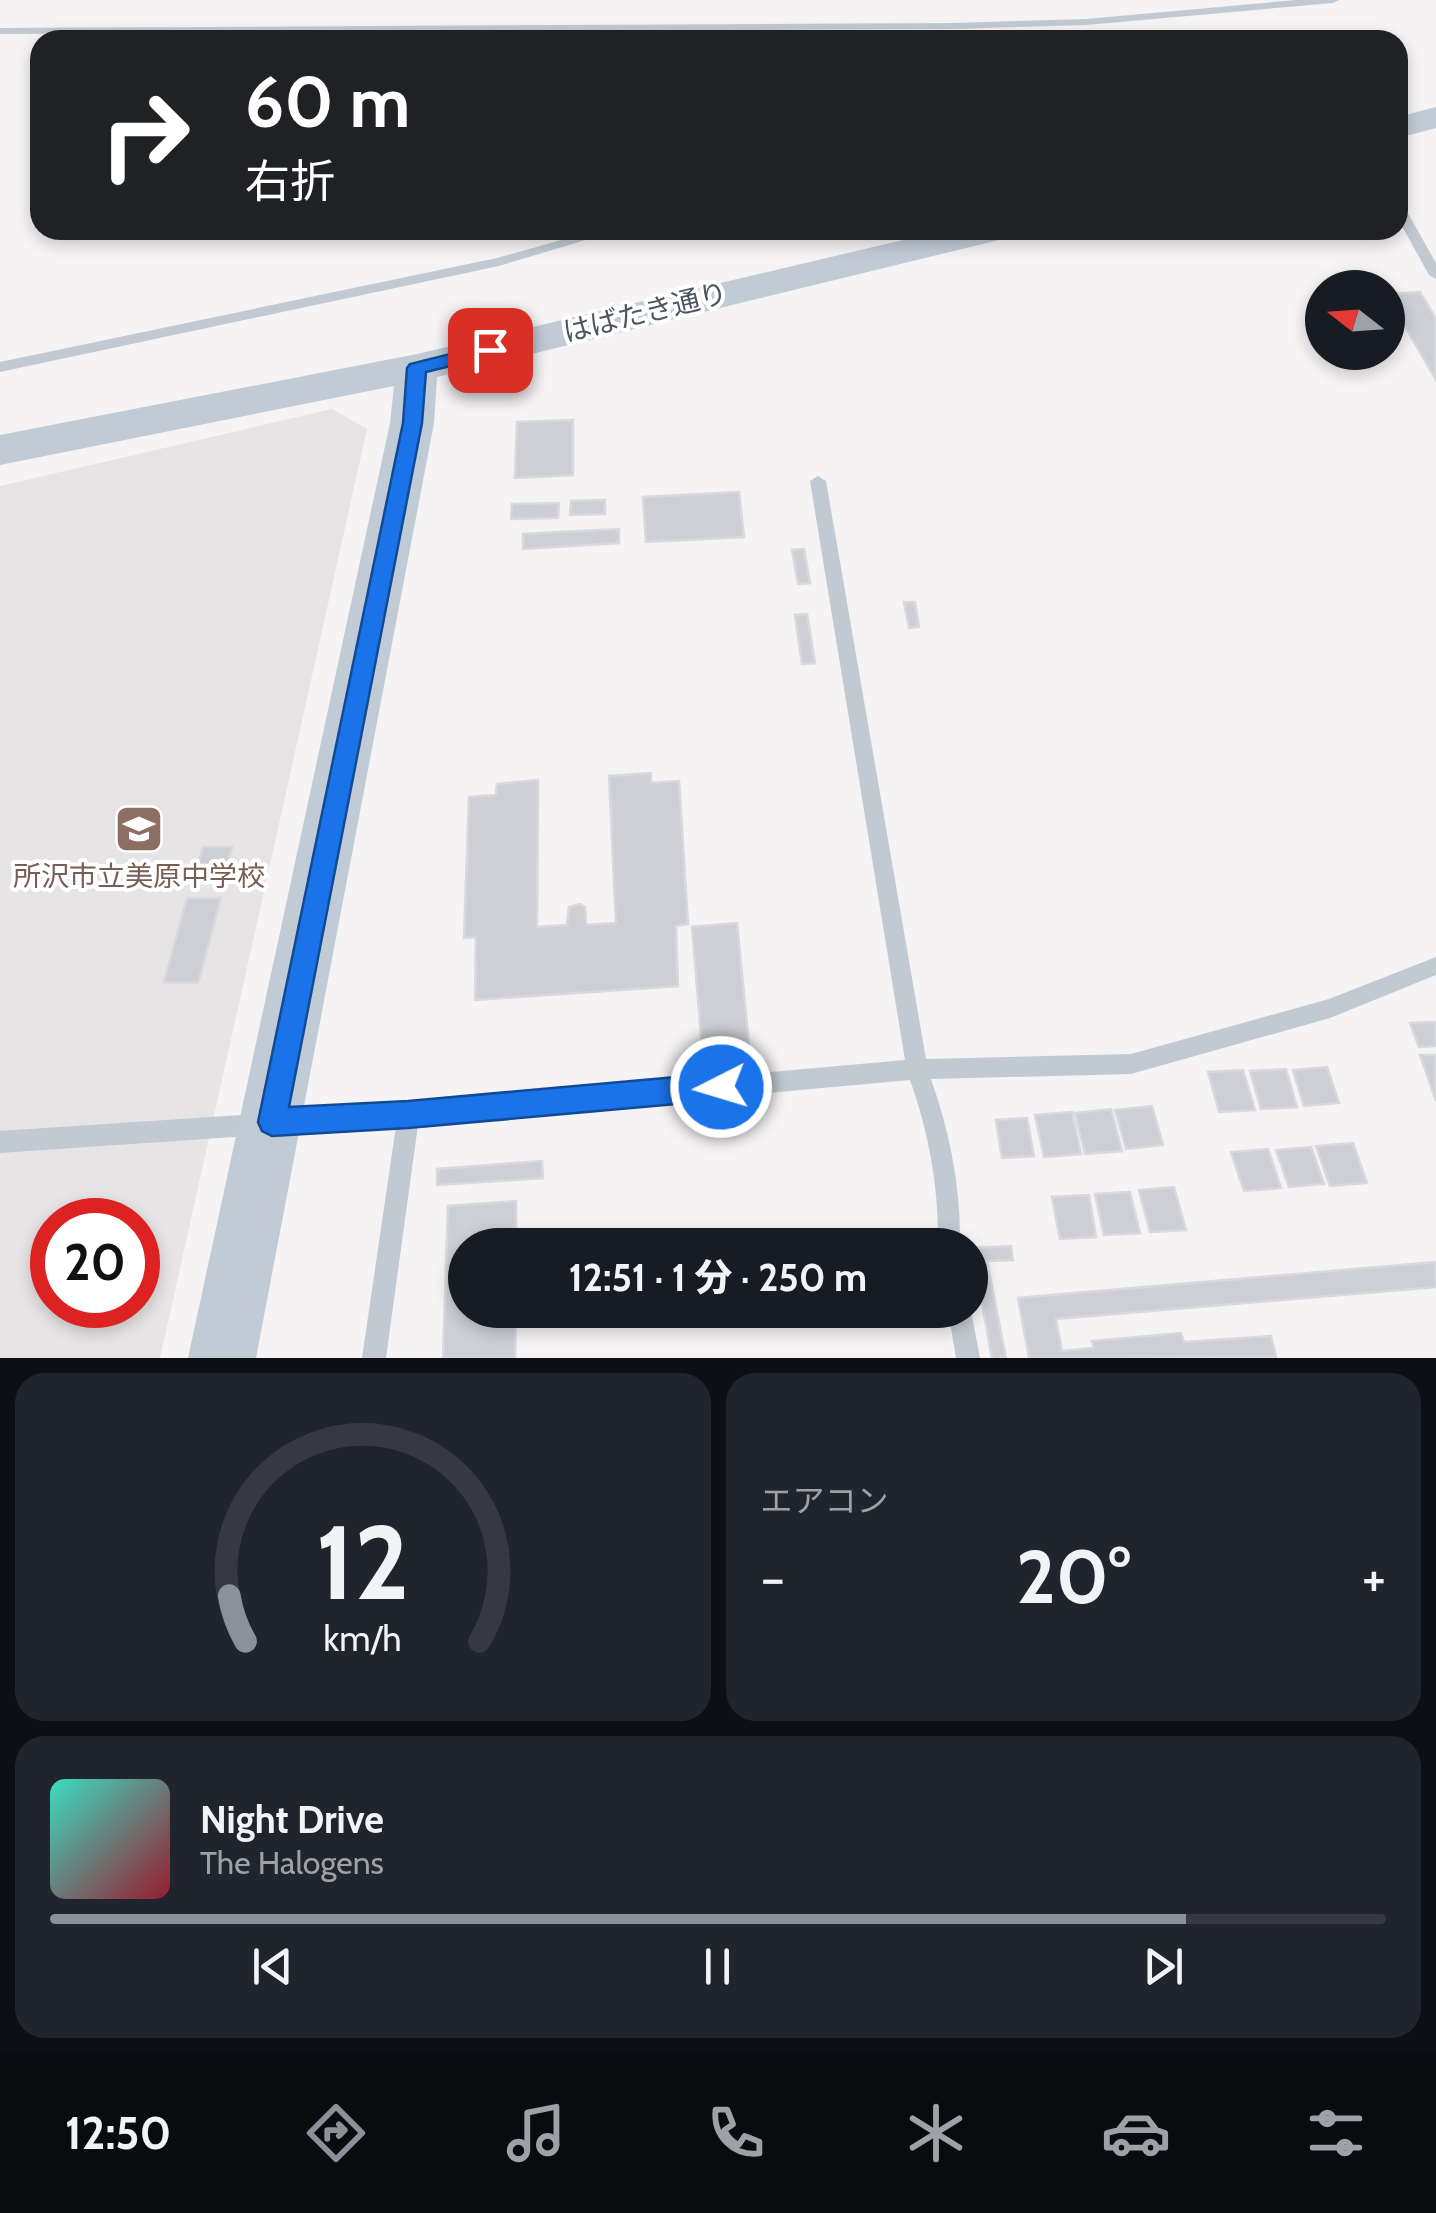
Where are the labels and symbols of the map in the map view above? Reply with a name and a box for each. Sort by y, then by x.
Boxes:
north arrow [1305,270,1405,370]
street label: はばたき通り [559,275,731,349]
pin [448,308,533,393]
school or university icon: 所沢市立美原中学校 [113,803,165,855]
place label: 所沢市立美原中学校 [13,859,265,893]
position arrow [669,1035,773,1139]
speed limit sign: 20 [30,1198,160,1328]

